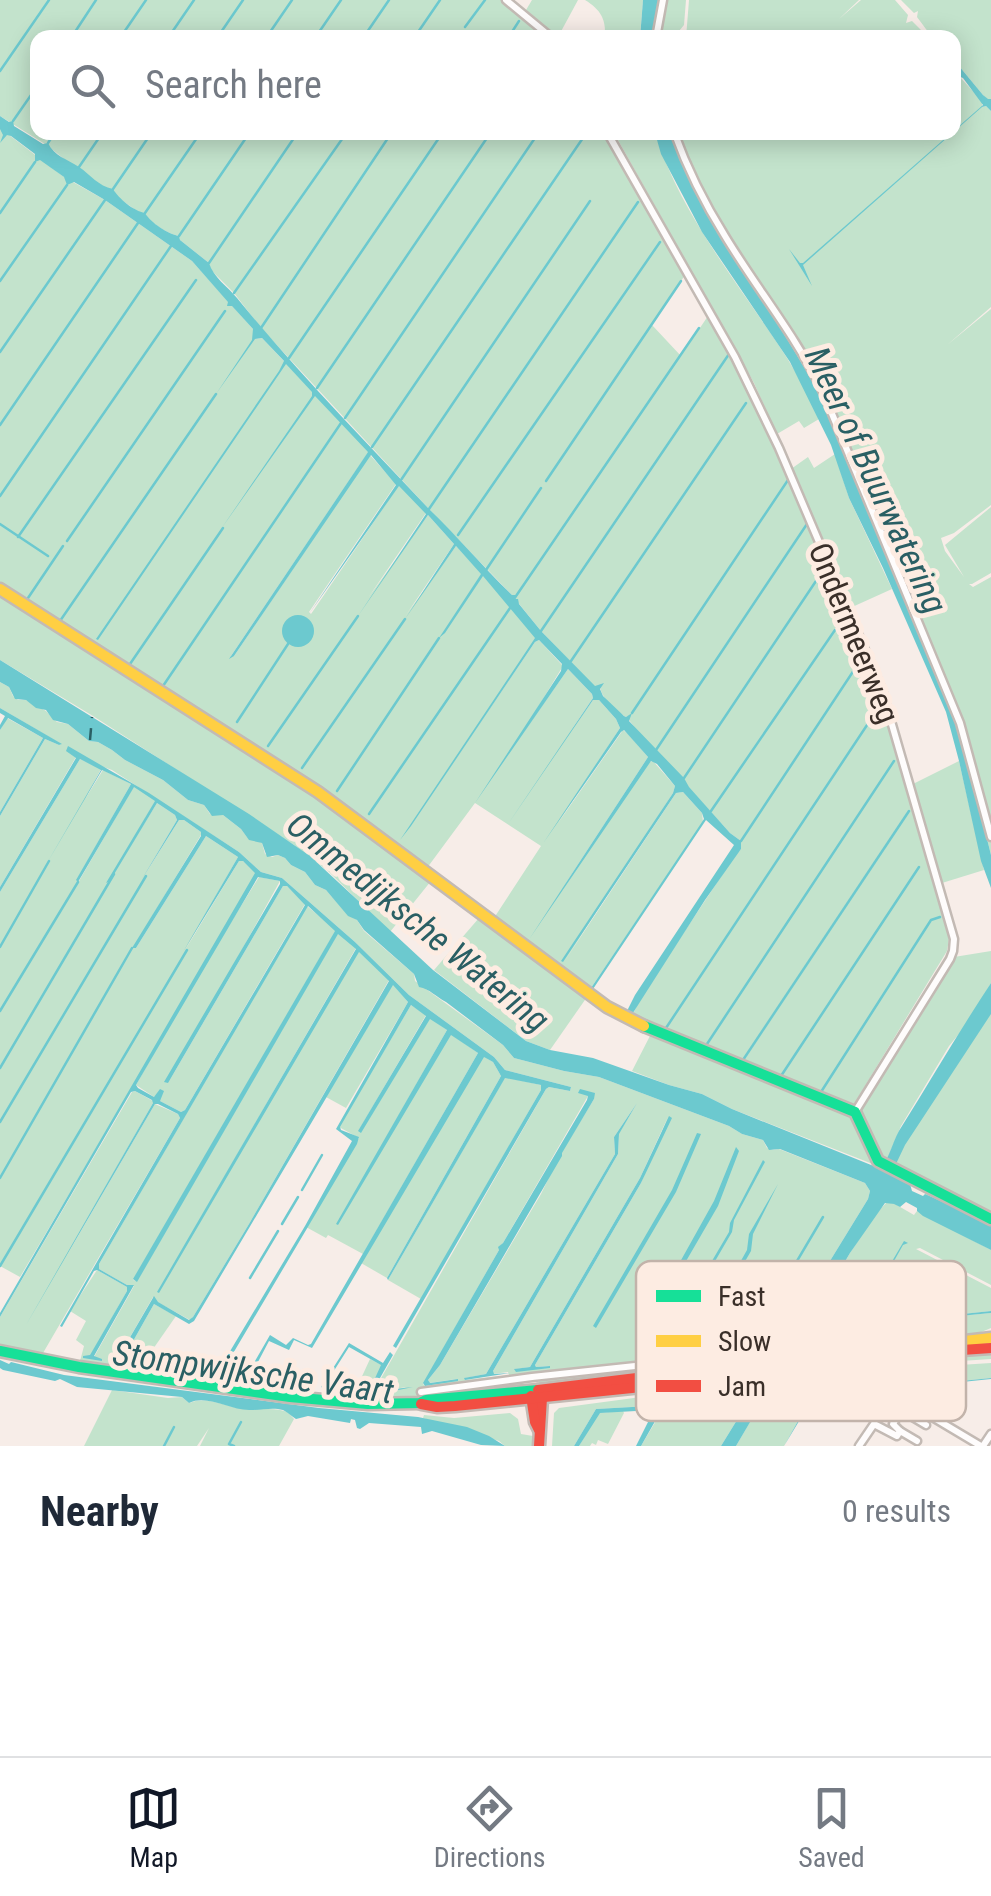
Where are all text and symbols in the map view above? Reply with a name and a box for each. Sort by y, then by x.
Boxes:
search box [30,30,961,140]
icon: search [65,58,120,113]
text: Search here [145,63,322,107]
water label: Meer of Buurwatering [796,341,955,620]
street label: Ondermeerweg [801,537,907,729]
water label: Ommedijksche Watering [278,804,557,1041]
legend [636,1261,966,1421]
text: Fast [718,1280,765,1313]
text: Slow [718,1325,771,1358]
water label: Stompwijksche Vaart [110,1333,397,1413]
text: Jam [718,1370,766,1403]
text: Nearby [40,1487,159,1536]
text: 0 results [842,1492,951,1530]
tab: Map [126,1781,181,1874]
tab: Directions [434,1781,546,1874]
tab: Saved [798,1781,865,1874]

